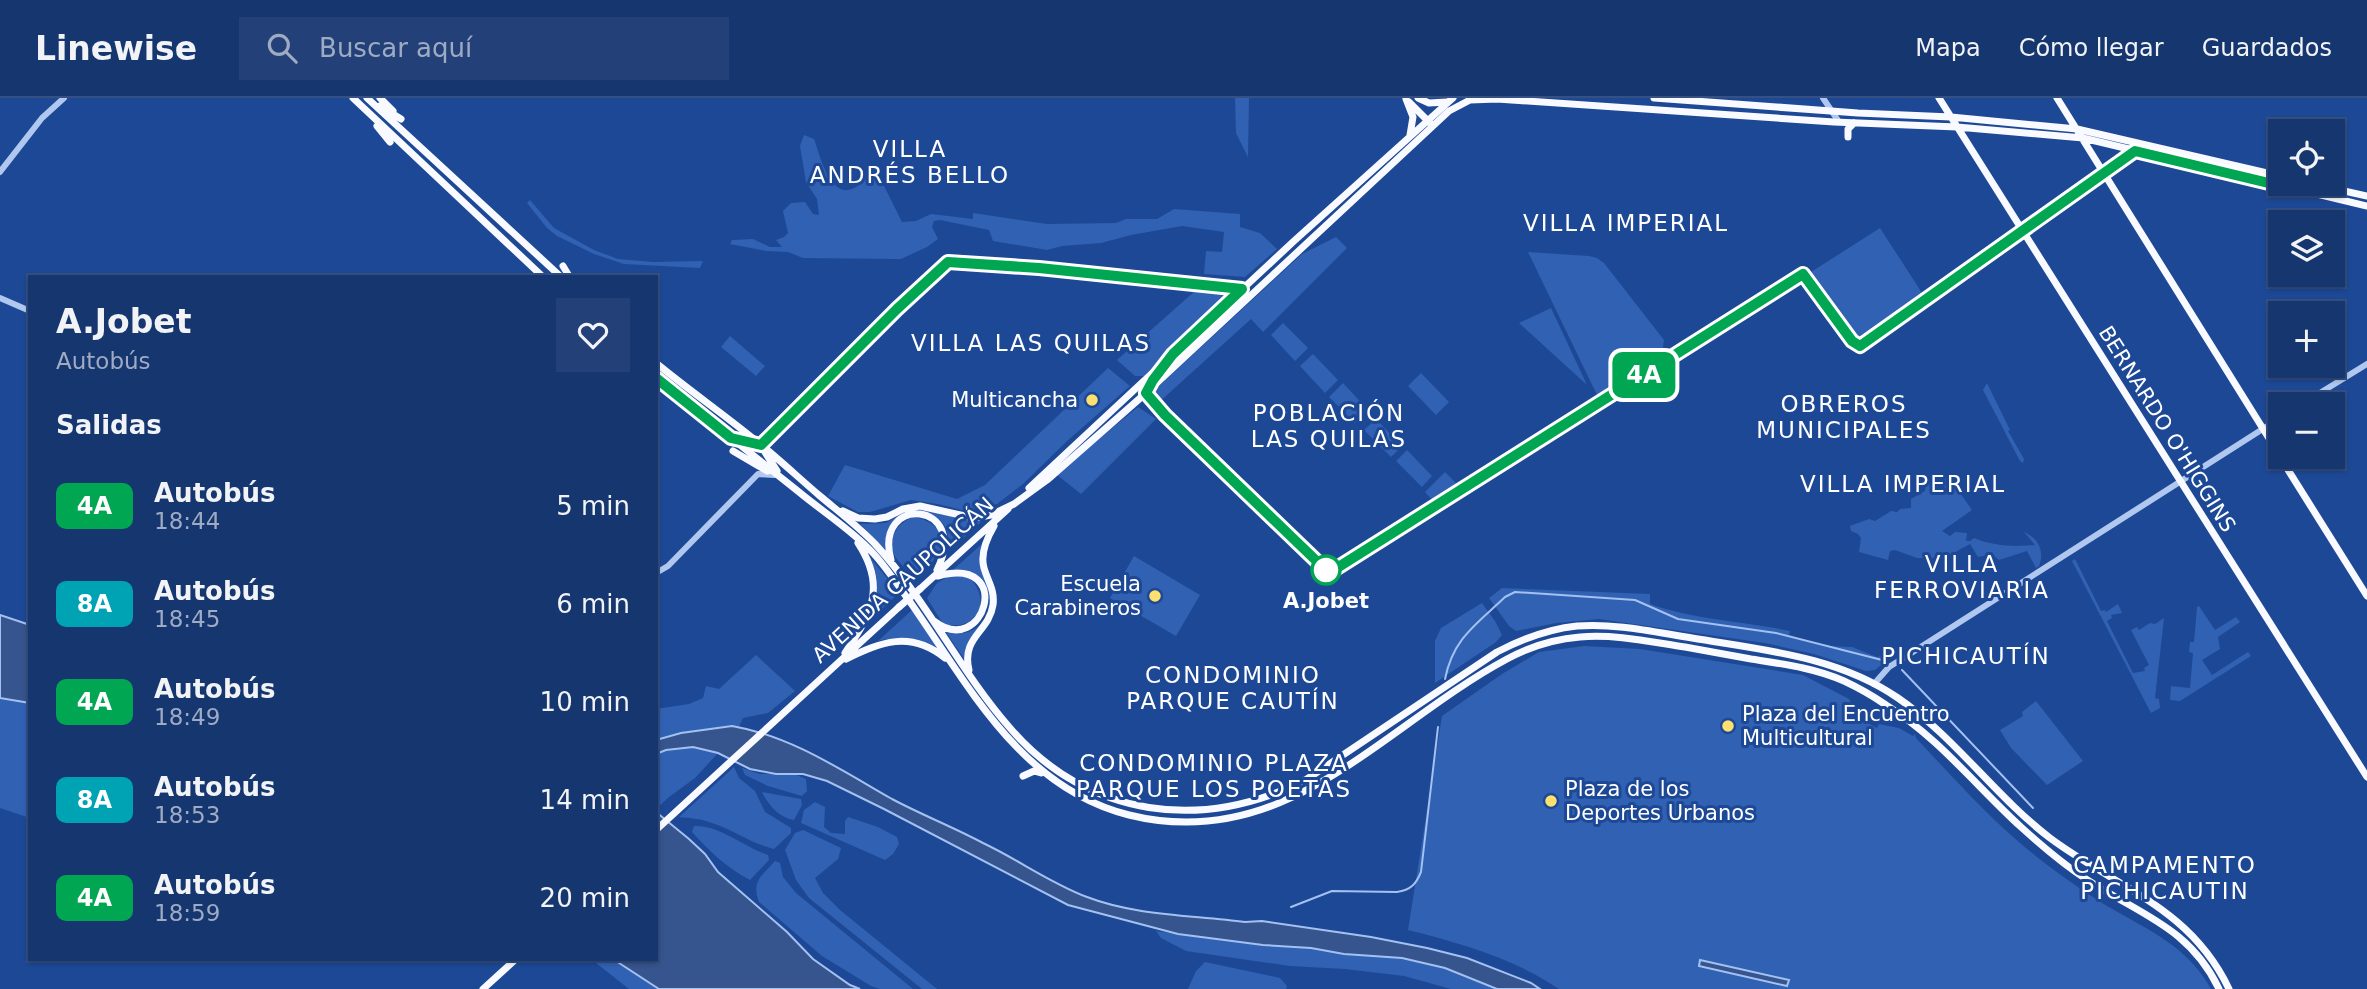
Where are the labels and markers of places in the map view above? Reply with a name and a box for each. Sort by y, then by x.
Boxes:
place label: Multicancha [951,388,1078,412]
marker: Multicancha [1084,392,1100,408]
marker: A.Jobet [1311,555,1341,585]
place label: Escuela Carabineros [1015,572,1141,620]
marker: Escuela Carabineros [1147,588,1163,604]
place label: A.Jobet [1283,589,1369,613]
place label: Plaza del Encuentro Multicultural [1742,702,1950,750]
marker: Plaza del Encuentro Multicultural [1720,718,1736,734]
place label: Plaza de los Deportes Urbanos [1565,777,1755,825]
marker: Plaza de los Deportes Urbanos [1543,793,1559,809]

